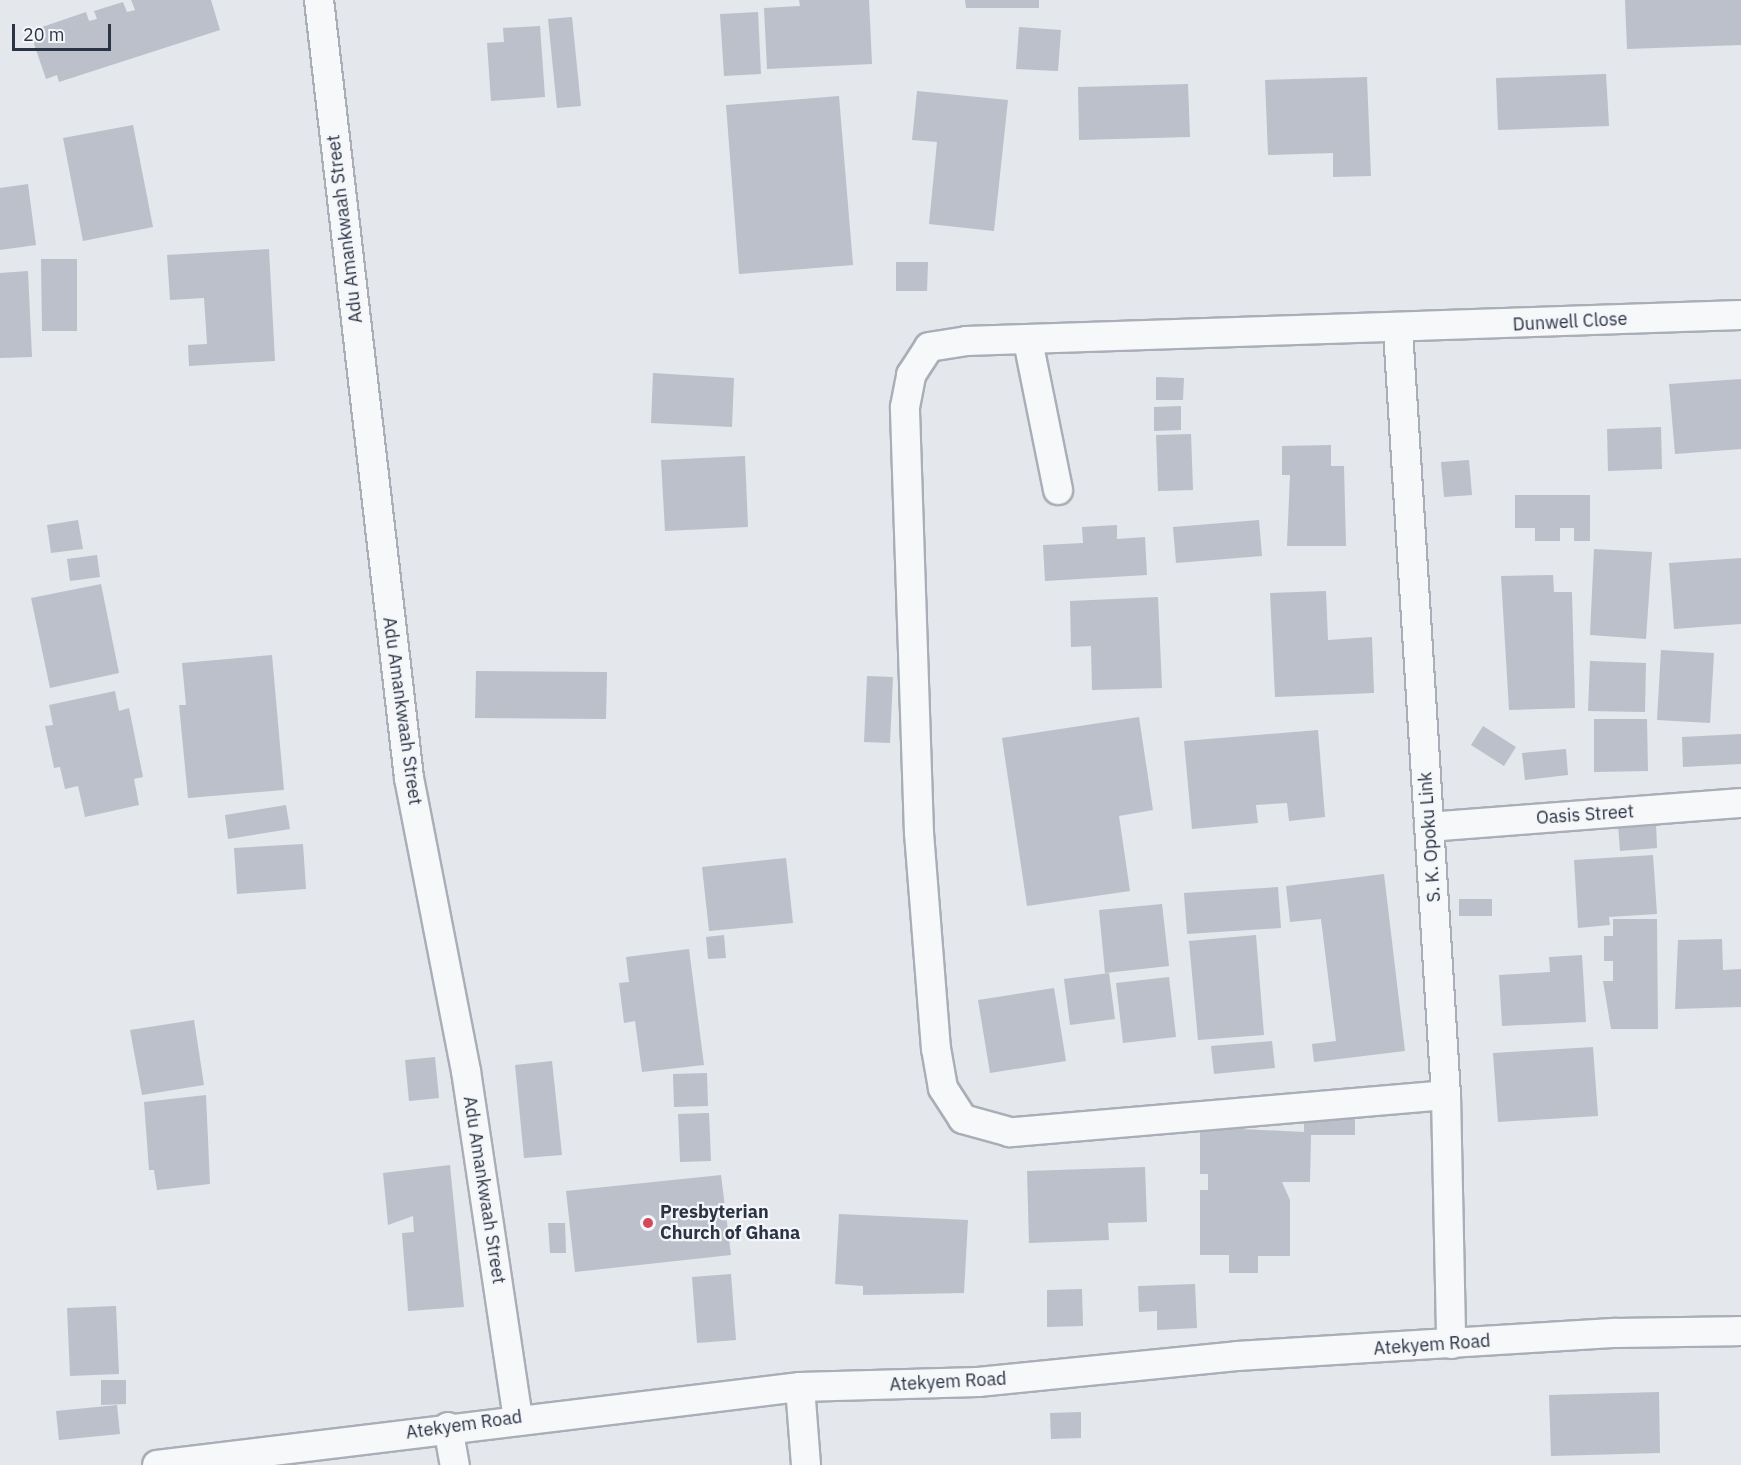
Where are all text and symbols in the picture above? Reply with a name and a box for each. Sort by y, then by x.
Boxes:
scale bar [15,12,114,50]
text: 20 m [23,23,65,46]
street label: Adu Amankwaah Street [323,134,367,324]
street label: Dunwell Close [1512,308,1628,336]
street label: Adu Amankwaah Street [378,616,426,806]
street label: S. K. Opoku Link [1415,771,1445,903]
street label: Oasis Street [1535,801,1635,829]
street label: Adu Amankwaah Street [458,1095,510,1285]
place label: Presbyterian Church of Ghana [660,1202,800,1244]
marker: Presbyterian Church of Ghana [641,1216,655,1230]
street label: Atekyem Road [1373,1330,1491,1360]
street label: Atekyem Road [889,1368,1007,1396]
street label: Atekyem Road [404,1406,524,1444]

